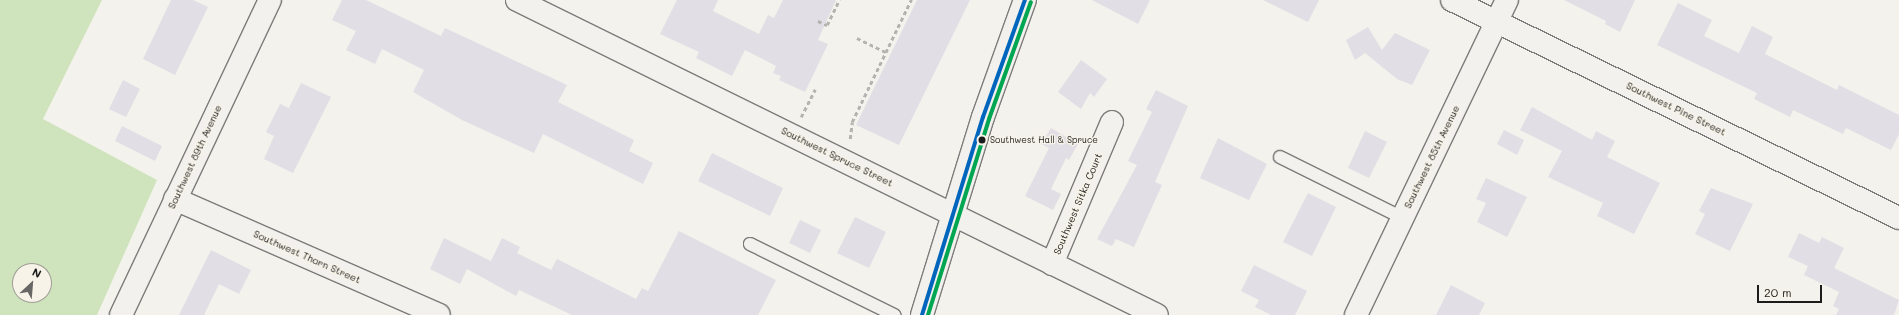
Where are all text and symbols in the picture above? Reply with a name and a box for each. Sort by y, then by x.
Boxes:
street label: Southwest Pine Street [1624,80,1728,138]
street label: Southwest 89th Avenue [166,103,224,211]
street label: Southwest 85th Avenue [1402,103,1462,211]
street label: Southwest Spruce Street [779,125,895,189]
marker: Southwest Hall & Spruce [977,135,987,145]
place label: Southwest Hall & Spruce [990,135,1098,145]
street label: Southwest Sitka Court [1051,151,1105,257]
street label: Southwest Thorn Street [251,228,363,286]
north arrow [12,263,52,303]
text: N [30,264,44,281]
scale bar [1759,277,1824,303]
text: 20 m [1764,284,1792,300]

